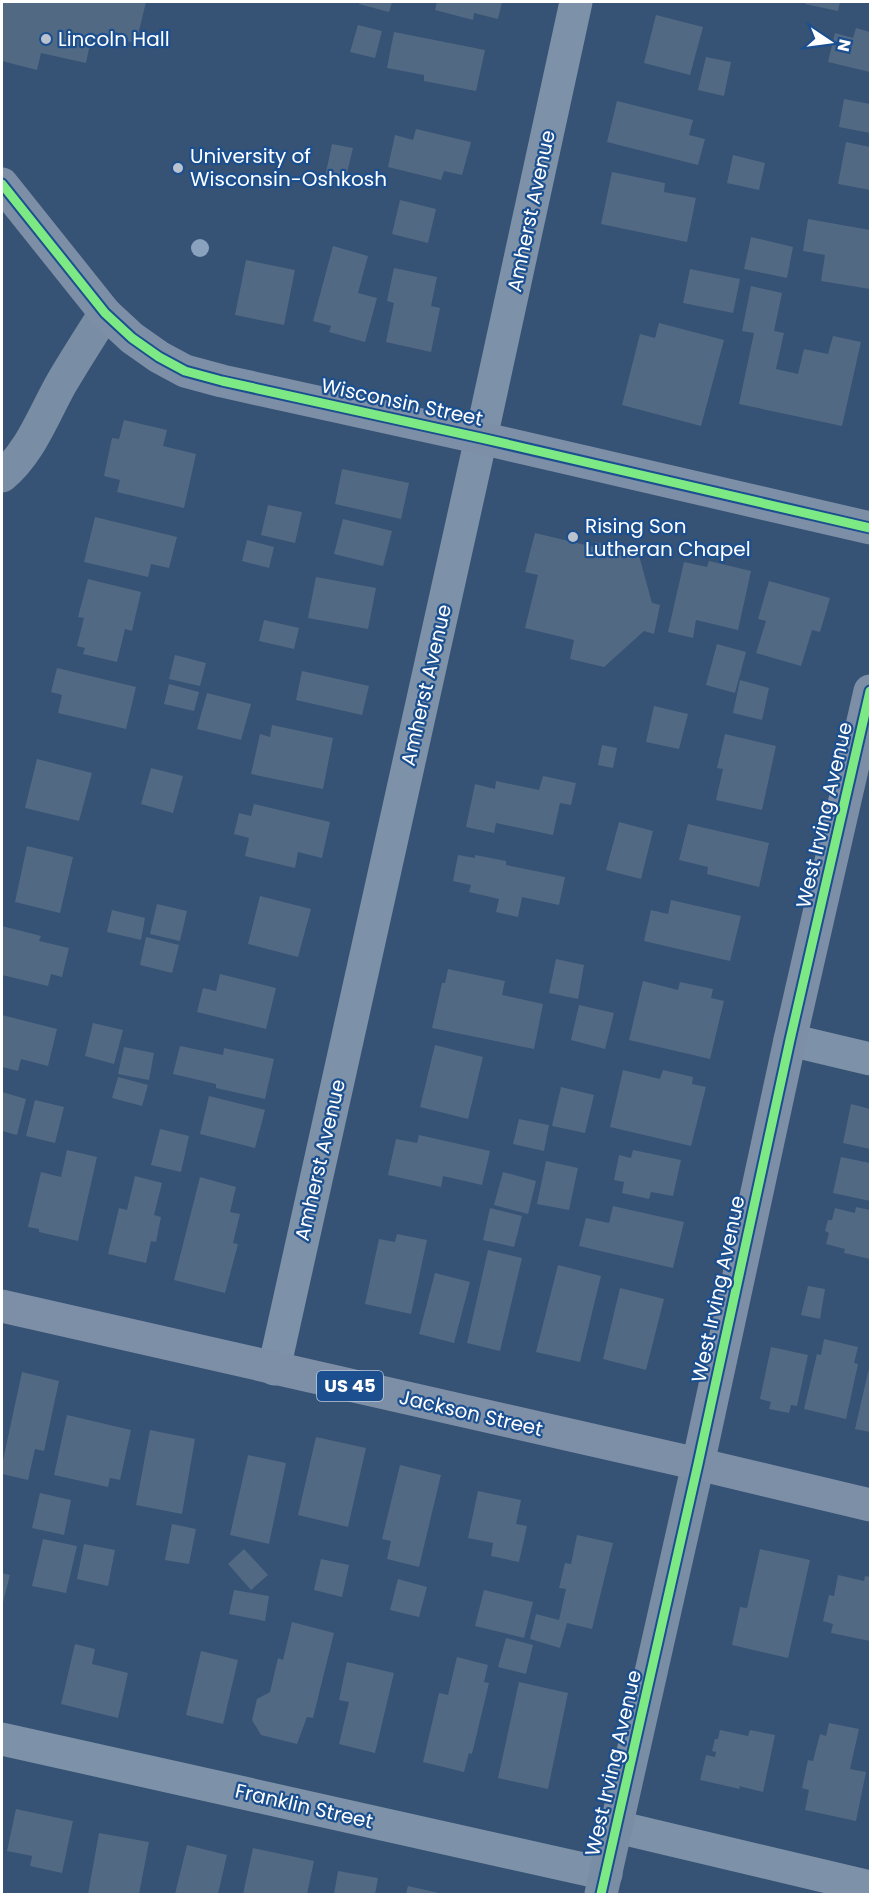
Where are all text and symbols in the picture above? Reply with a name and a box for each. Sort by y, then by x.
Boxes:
north arrow [800,12,860,72]
place label: Lincoln Hall [58,25,170,53]
marker: Lincoln Hall [39,32,53,46]
text: N [832,37,857,54]
street label: Amherst Avenue [500,127,562,295]
place label: University of Wisconsin-Oshkosh [190,142,387,193]
marker: University of Wisconsin-Oshkosh [171,161,185,175]
street label: Wisconsin Street [319,371,485,433]
place label: Rising Son Lutheran Chapel [585,512,751,563]
marker: Rising Son Lutheran Chapel [566,530,580,544]
street label: Amherst Avenue [394,602,458,768]
street label: West Irving Avenue [789,719,859,911]
street label: Amherst Avenue [288,1077,352,1243]
street label: West Irving Avenue [685,1193,751,1385]
road number: US 45 [317,1371,383,1401]
street label: Jackson Street [396,1383,546,1443]
street label: West Irving Avenue [578,1667,648,1859]
street label: Franklin Street [232,1777,376,1835]

